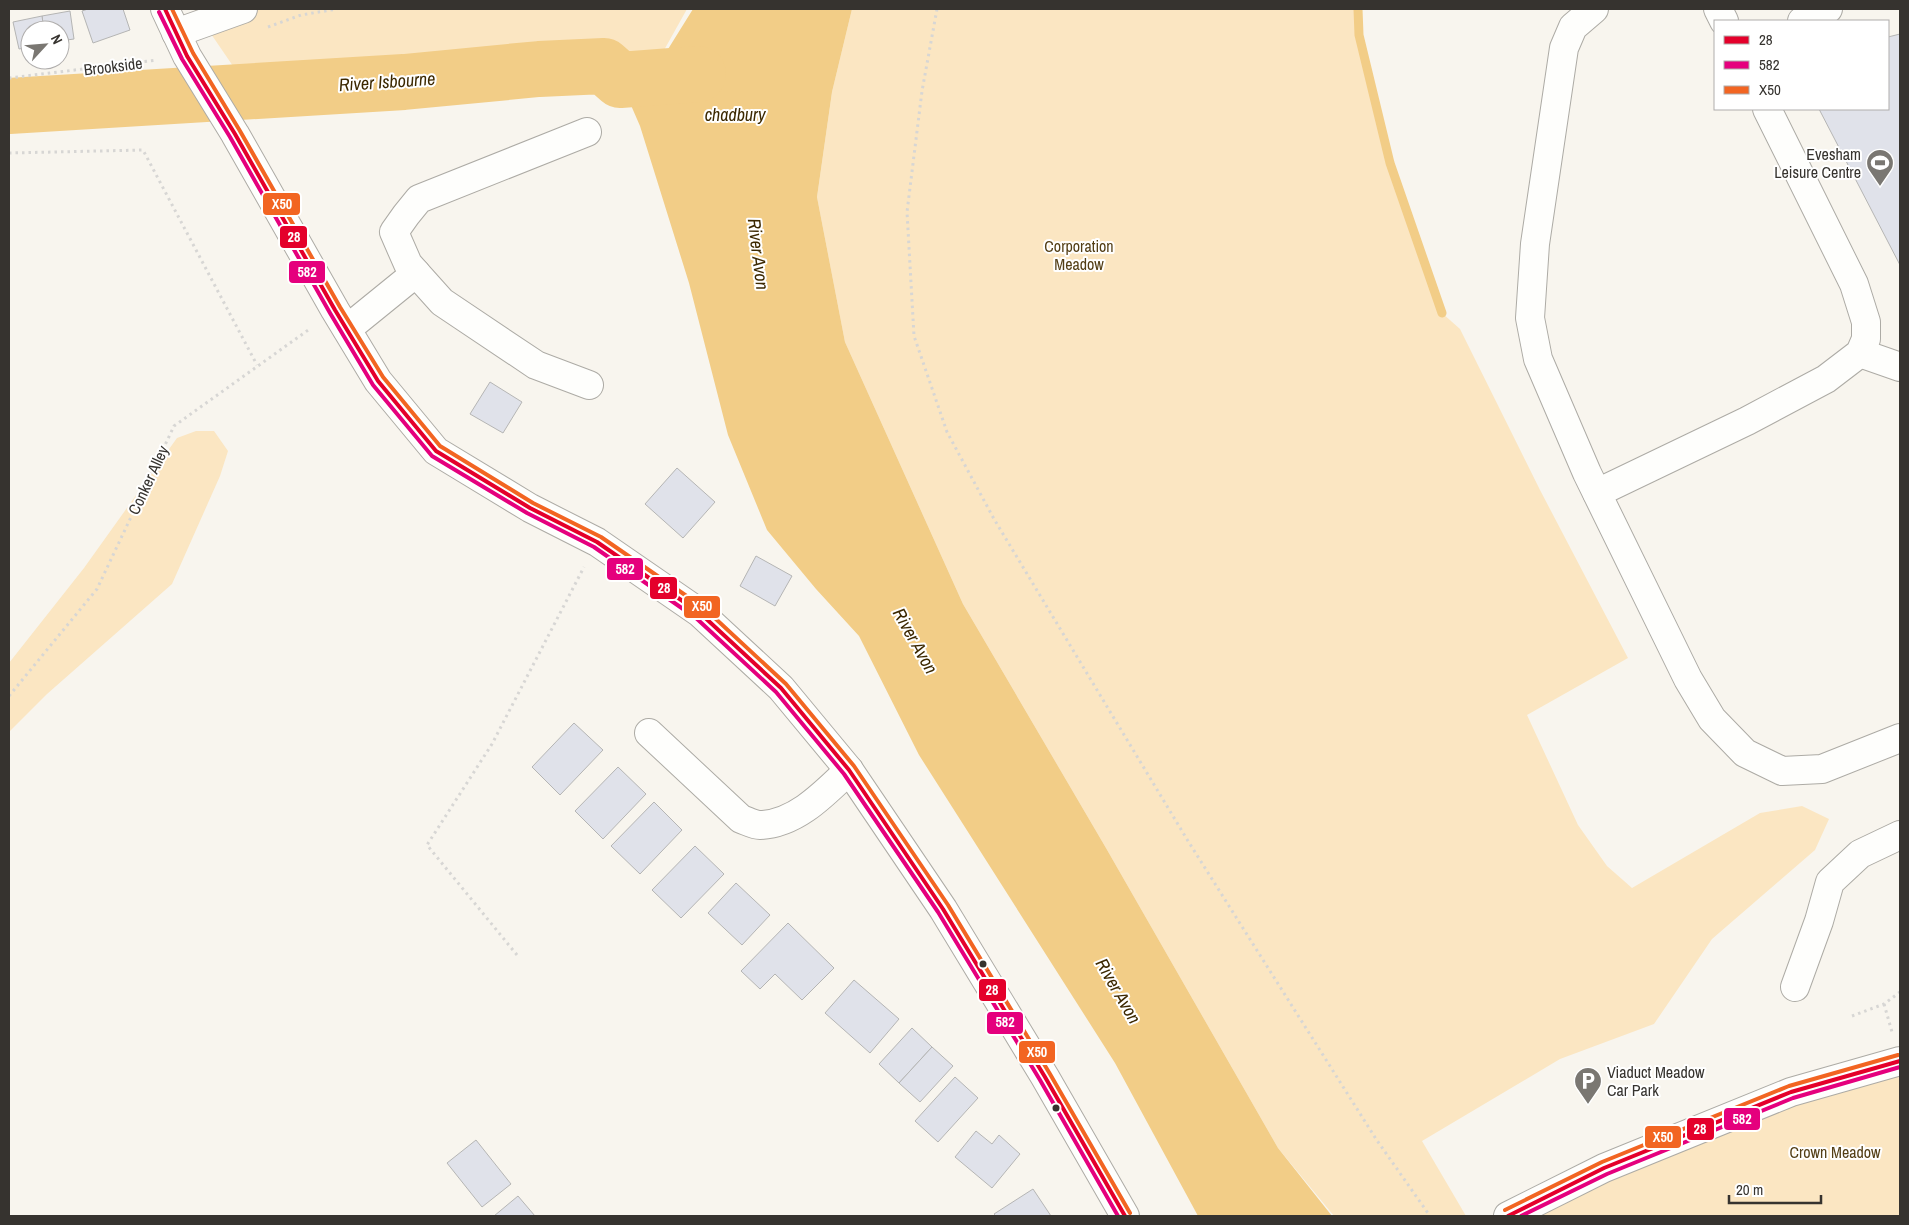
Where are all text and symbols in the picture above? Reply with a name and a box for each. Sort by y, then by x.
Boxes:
north arrow [20,20,70,70]
legend [1714,20,1889,110]
text: 28 [1759,29,1773,50]
text: N [47,32,67,47]
street label: Brookside [82,51,144,81]
text: 582 [1759,54,1780,75]
water label: River Isbourne [338,66,436,97]
text: X50 [1759,79,1781,100]
water label: chadbury [705,102,767,127]
place label: Evesham Leisure Centre [1774,143,1861,183]
sports icon: Evesham Leisure Centre [1865,148,1895,187]
line badge: X50 [262,192,301,216]
text: X50 [272,195,292,213]
water label: River Avon [742,217,775,291]
line badge: 28 [279,225,308,249]
text: 28 [288,228,300,246]
park label: Corporation Meadow [1044,235,1114,275]
line badge: 582 [288,260,326,284]
text: 582 [297,263,317,281]
street label: Conker Alley [122,442,174,518]
line badge: 582 [606,557,644,581]
text: 582 [615,560,635,578]
line badge: 28 [649,576,678,600]
text: 28 [658,579,670,597]
line badge: X50 [683,595,721,619]
text: X50 [692,597,712,615]
water label: River Avon [887,603,944,678]
water label: River Avon [1090,953,1147,1028]
unlabelled marker [978,959,988,969]
line badge: 28 [978,978,1007,1002]
text: 28 [986,981,998,999]
line badge: 582 [986,1011,1024,1035]
text: 582 [995,1013,1015,1031]
line badge: X50 [1018,1040,1056,1064]
text: X50 [1027,1043,1047,1061]
place label: Viaduct Meadow Car Park [1607,1061,1705,1101]
parking icon: Viaduct Meadow Car Park [1573,1066,1603,1105]
unlabelled marker [1051,1103,1061,1113]
line badge: 582 [1723,1107,1761,1131]
text: 582 [1732,1110,1752,1128]
line badge: 28 [1686,1117,1715,1141]
text: 28 [1694,1120,1706,1138]
line badge: X50 [1644,1125,1682,1149]
text: X50 [1653,1128,1673,1146]
park label: Crown Meadow [1789,1141,1881,1163]
scale bar [1729,1172,1822,1204]
text: 20 m [1736,1179,1763,1200]

